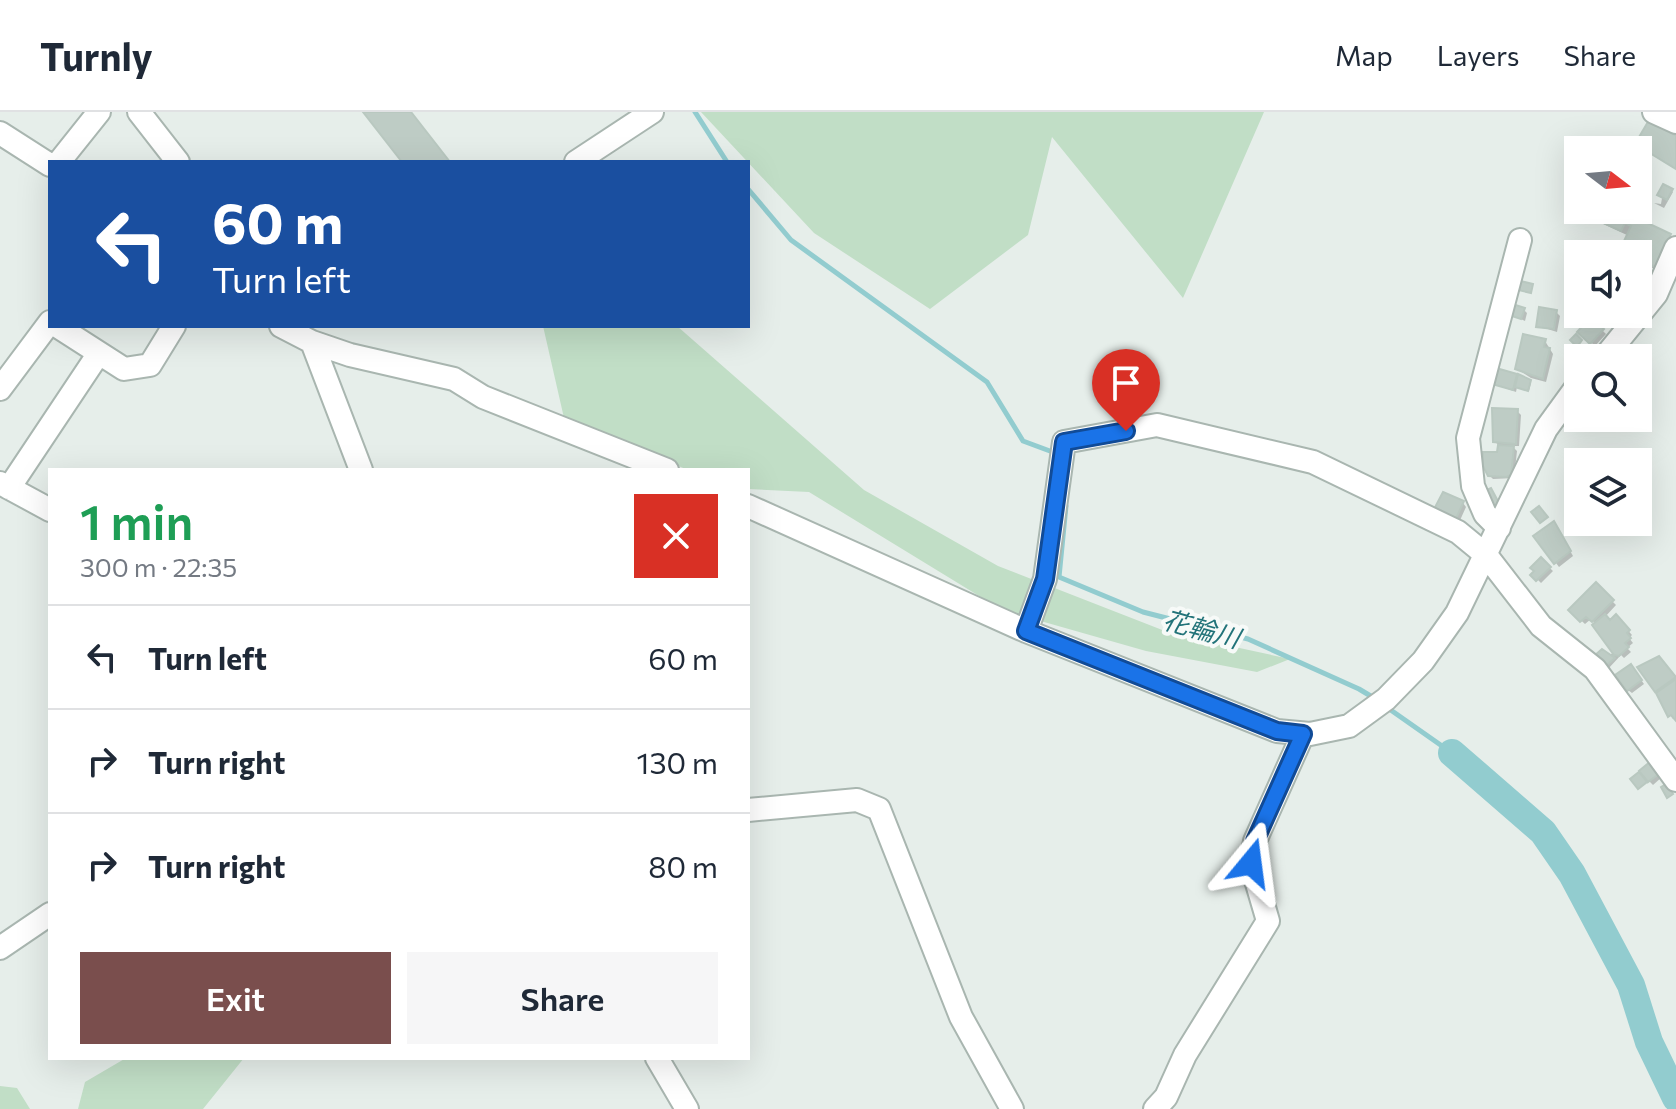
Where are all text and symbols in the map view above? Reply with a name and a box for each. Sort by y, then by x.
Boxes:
text: Turnly [40,32,153,79]
text: Map [1335,38,1393,72]
text: Layers [1437,38,1519,72]
text: Share [1563,38,1636,72]
north arrow [1564,136,1652,224]
map controls [1564,136,1652,536]
text: 60 m [212,187,343,256]
icon: left [80,192,184,296]
button: sound [1564,240,1652,328]
text: Turn left [212,256,351,300]
button: search [1564,344,1652,432]
pin [1092,349,1160,431]
icon: arrive [1104,361,1148,405]
button: layers [1564,448,1652,536]
text: 1 min [80,491,193,550]
button: close [634,494,718,578]
text: 300 m · 22:35 [80,551,237,582]
water label: 花輪川 [1160,603,1247,654]
icon: left [80,635,124,679]
text: Turn left [148,639,267,676]
text: 60 m [648,639,718,676]
icon: right [80,739,124,783]
text: Turn right [148,743,285,780]
text: 130 m [637,743,718,780]
position arrow [1209,821,1293,905]
icon: right [80,843,124,887]
text: Turn right [148,847,285,884]
text: 80 m [648,847,718,884]
button: Exit [80,952,391,1044]
button: Share [407,952,718,1044]

